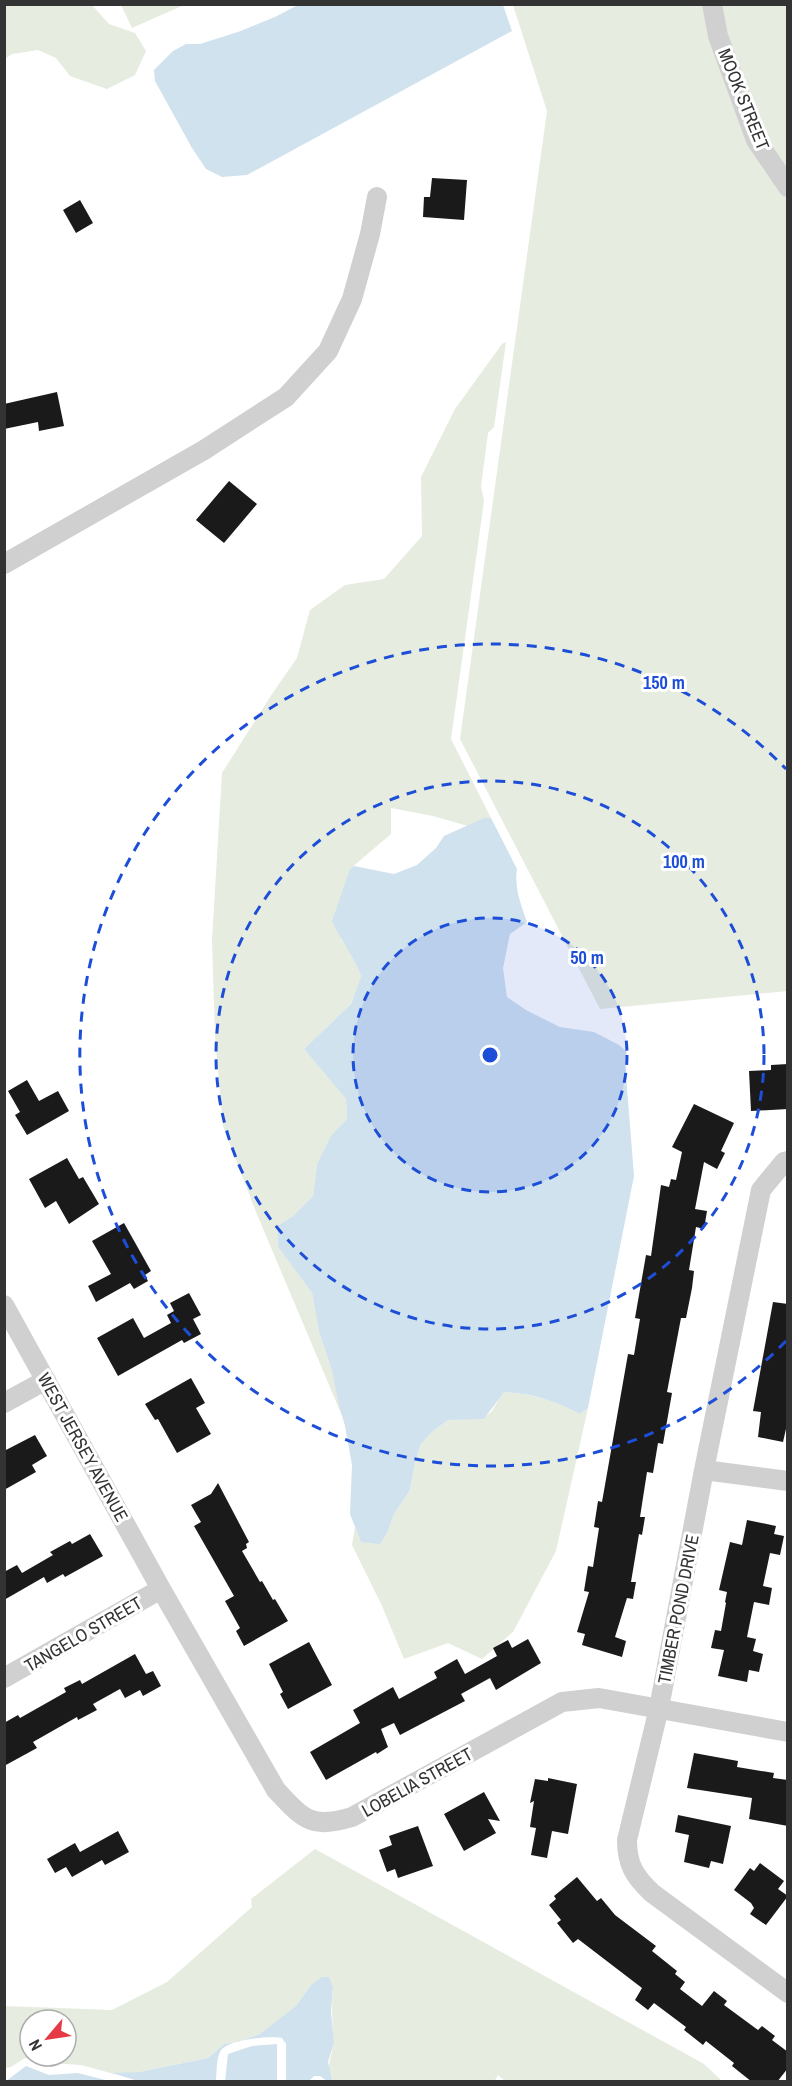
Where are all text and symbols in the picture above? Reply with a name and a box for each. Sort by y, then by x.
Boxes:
street label: MOOK STREET [712,45,776,153]
text: 150 m [643,670,685,695]
text: 100 m [663,849,705,874]
text: 50 m [570,945,604,970]
centre of rings [480,1045,500,1065]
street label: WEST JERSEY AVENUE [32,1368,134,1526]
street label: TIMBER POND DRIVE [651,1532,705,1686]
street label: TANGELO STREET [20,1590,146,1678]
street label: LOBELIA STREET [357,1741,477,1823]
north arrow [18,2008,78,2068]
text: N [23,2036,47,2055]

